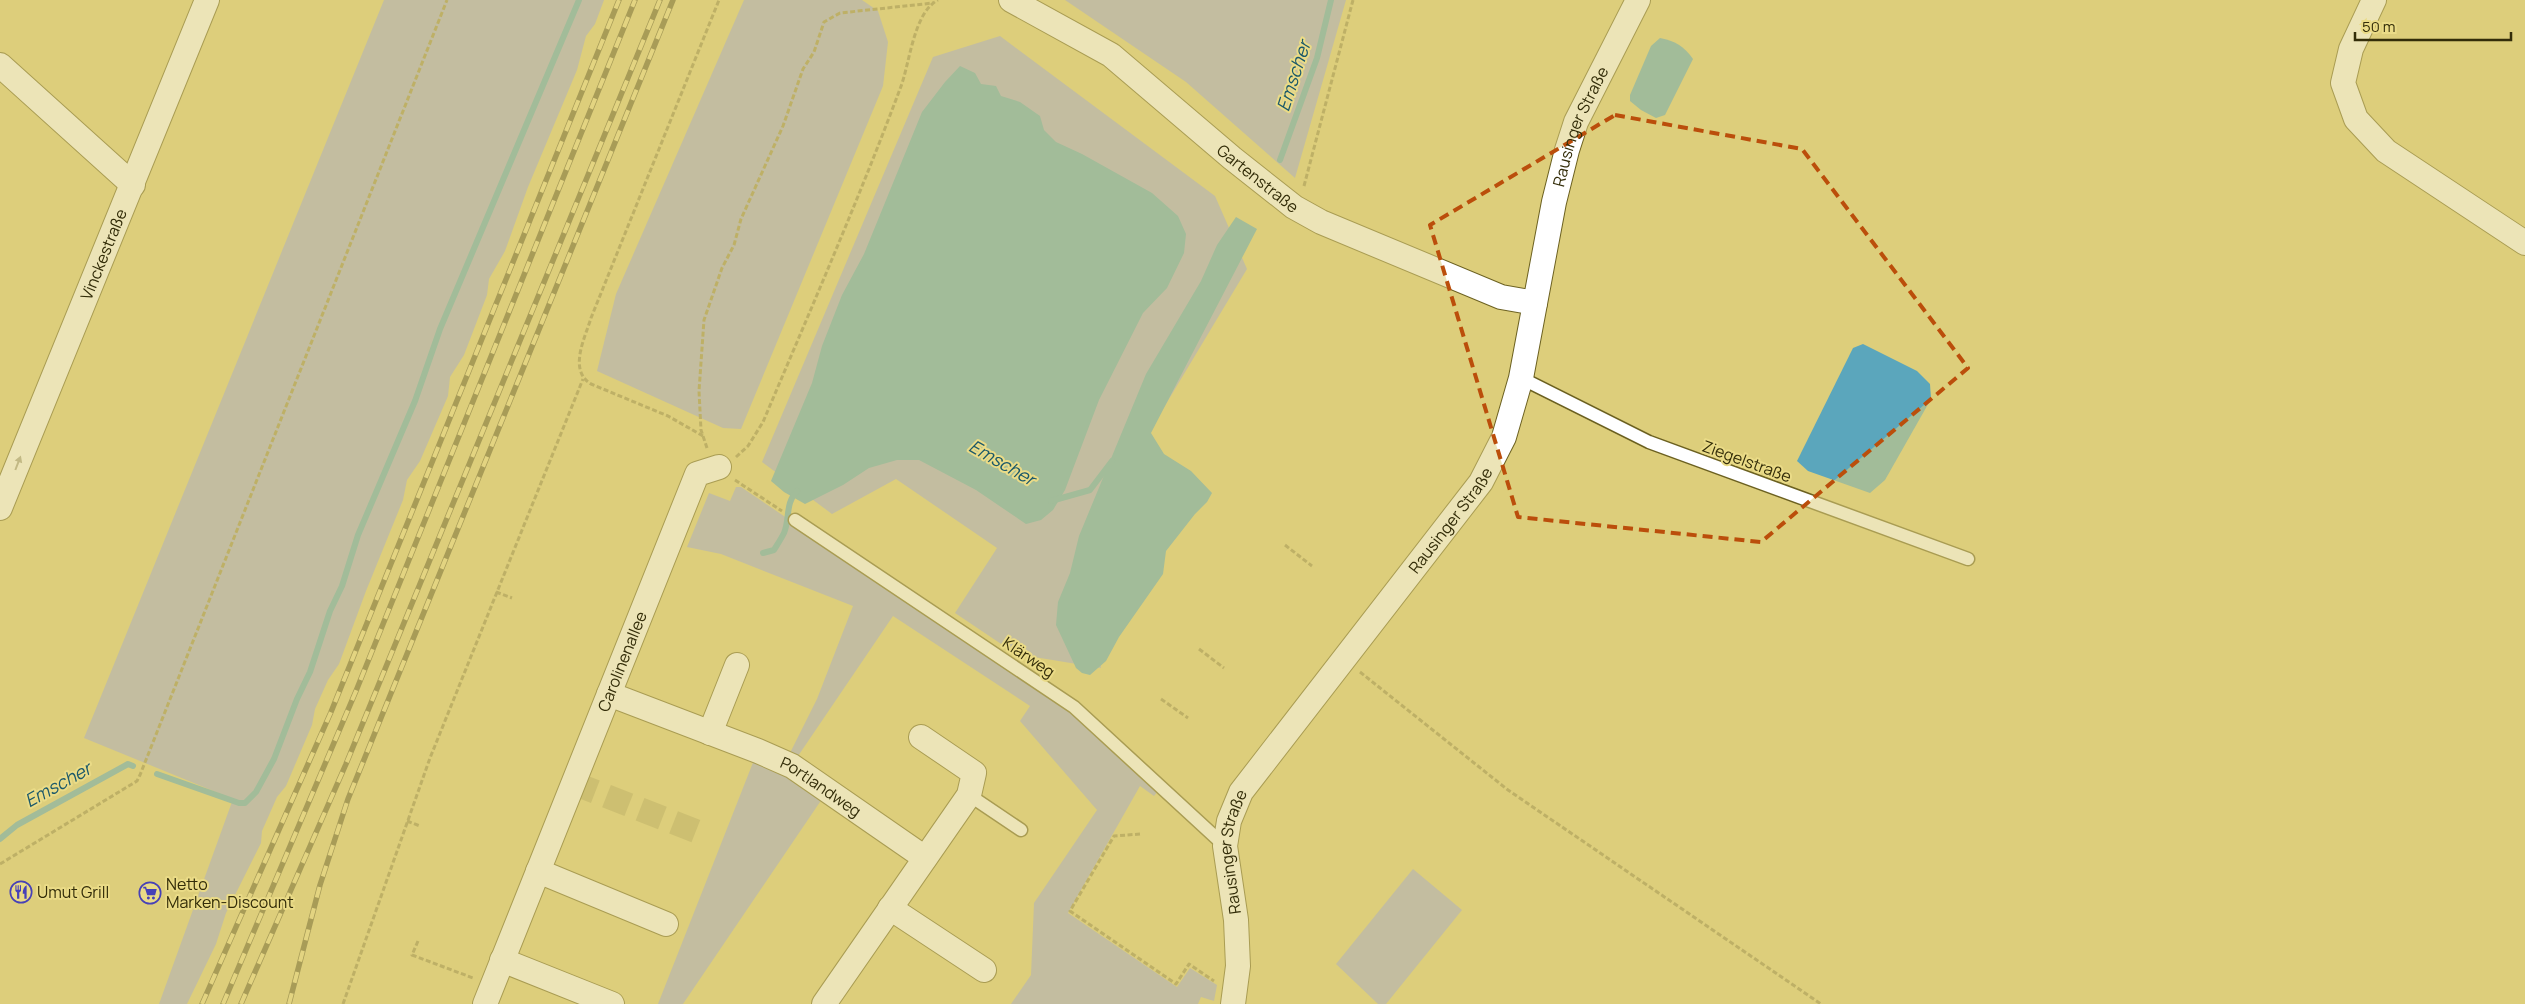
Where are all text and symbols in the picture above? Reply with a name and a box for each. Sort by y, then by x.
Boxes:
scale bar [2355,10,2511,42]
text: 50 m [2362,16,2396,37]
water label: Emscher [1270,35,1316,114]
street label: Rausinger Straße [1547,63,1613,189]
street label: Gartenstraße [1212,139,1303,218]
street label: Vinckestraße [75,205,132,303]
water label: Emscher [965,434,1042,492]
street label: Ziegelstraße [1699,435,1795,487]
one-way arrow [14,455,22,470]
street label: Rausinger Straße [1403,464,1498,578]
street label: Carolinenallee [592,608,652,715]
street label: Klärweg [999,631,1059,683]
street label: Portlandweg [777,751,866,822]
water label: Emscher [20,755,97,812]
street label: Rausinger Straße [1214,786,1252,916]
place label: Netto Marken-Discount [166,873,294,913]
restaurant icon: Umut Grill [9,880,33,904]
place label: Umut Grill [37,881,109,903]
supermarket icon: Netto Marken-Discount [138,881,162,905]

